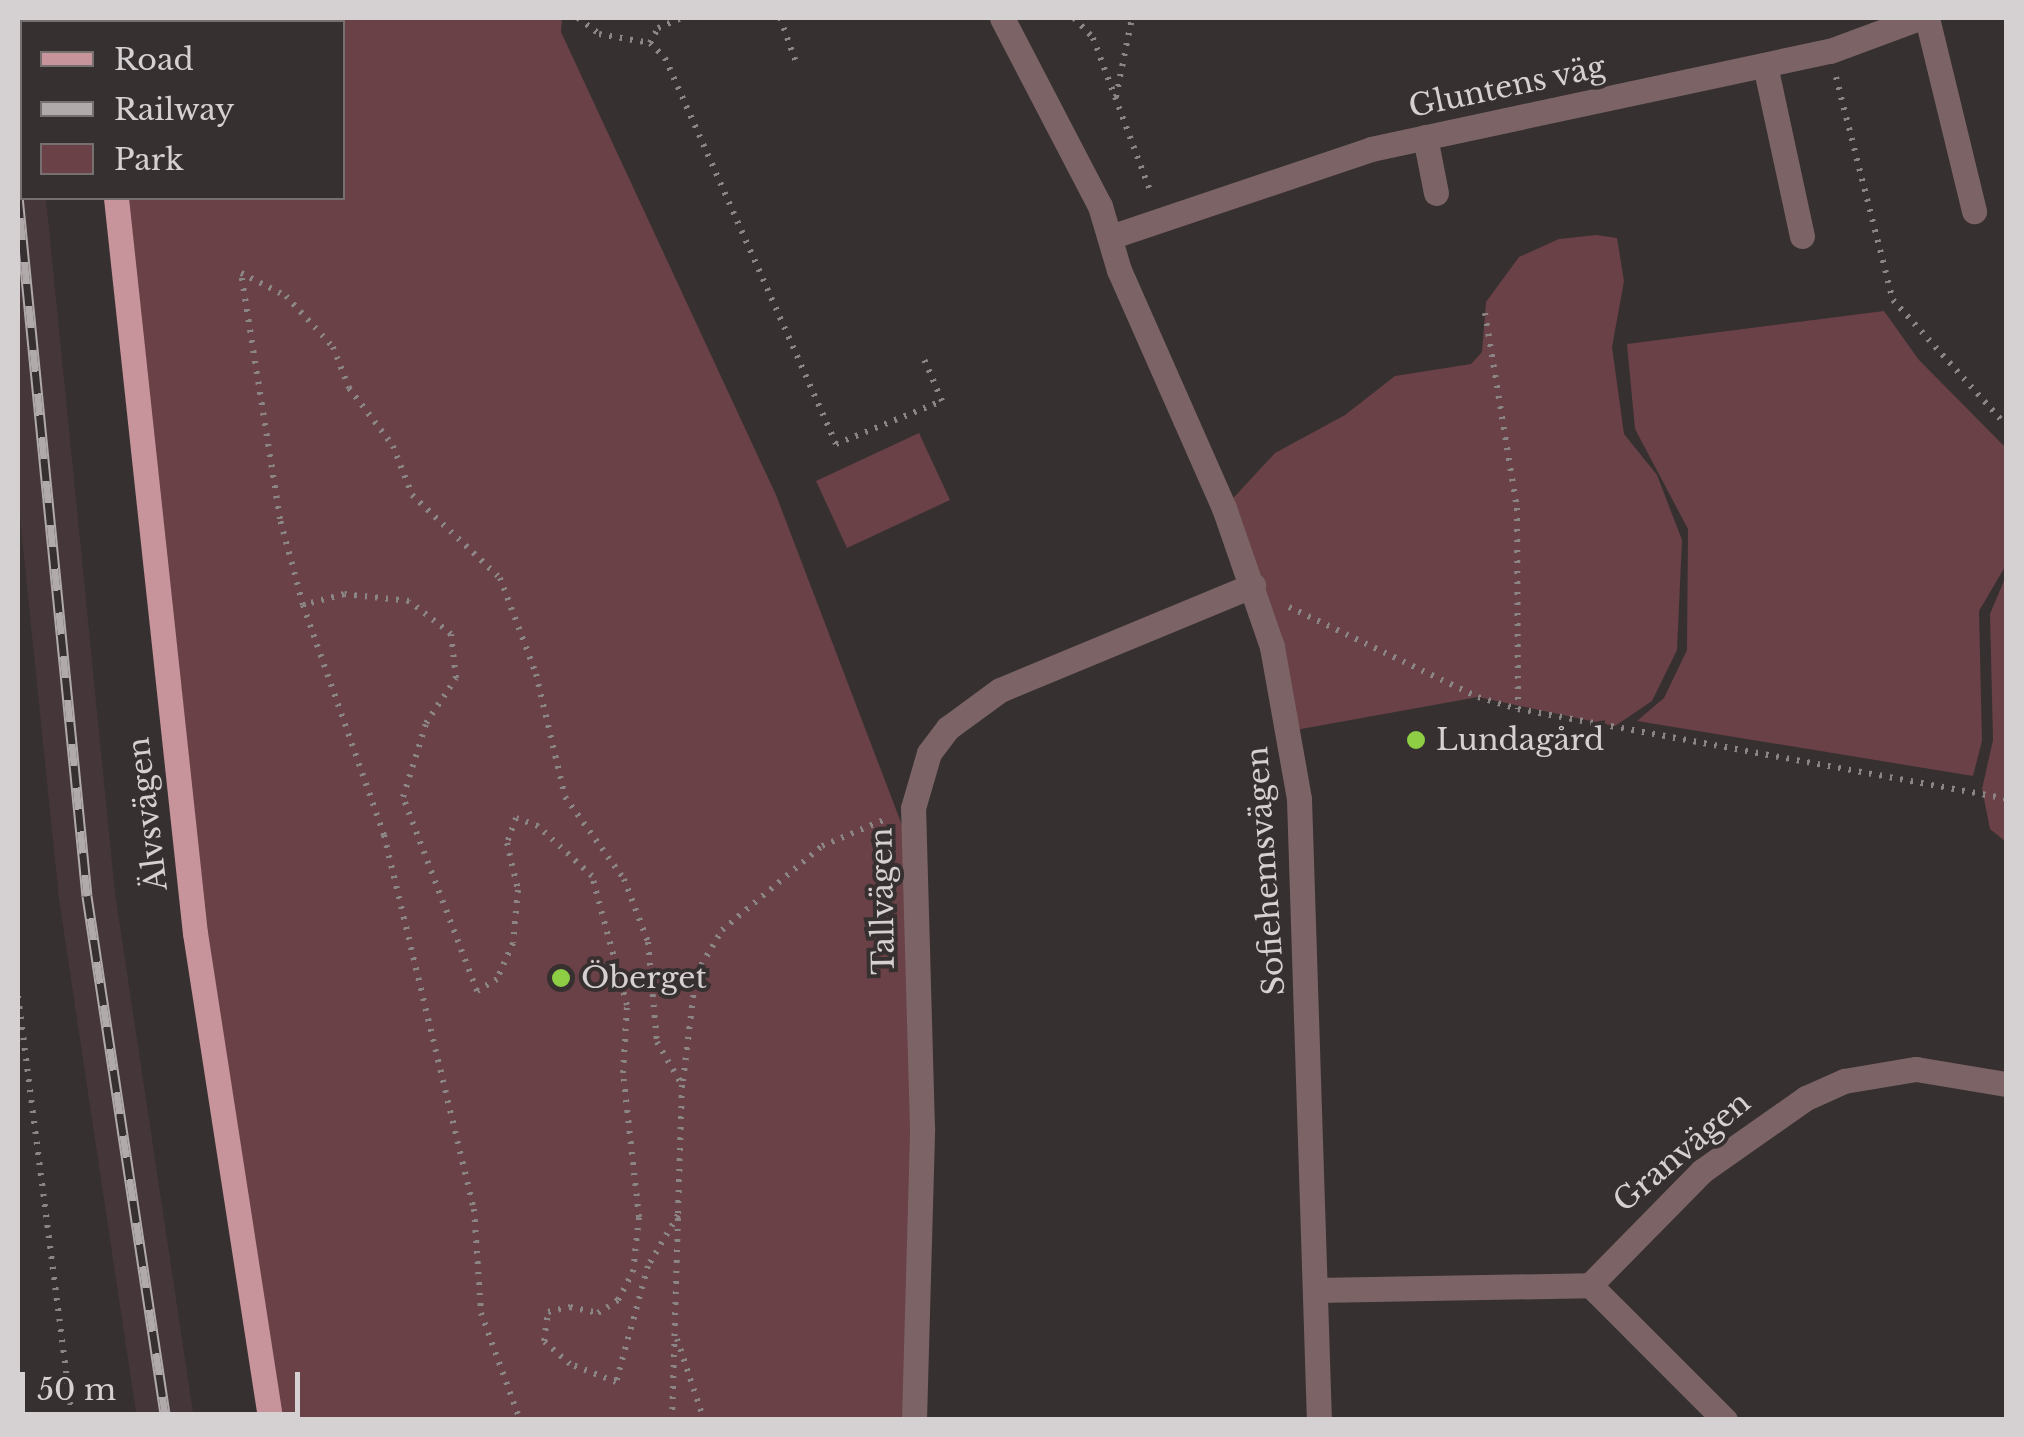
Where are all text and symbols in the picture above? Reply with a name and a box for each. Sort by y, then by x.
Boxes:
legend [20,20,345,200]
text: Road [114,41,194,78]
street label: Gluntens väg [1405,49,1609,125]
text: Railway [114,91,234,128]
text: Park [114,141,184,178]
place label: Lundagård [1436,722,1604,758]
marker: Lundagård [1405,729,1427,751]
street label: Älvsvägen [121,735,175,893]
street label: Sofiehemsvägen [1239,745,1293,997]
street label: Tallvägen [864,827,902,975]
place label: Öberget [581,960,707,996]
marker: Öberget [550,967,572,989]
street label: Granvägen [1606,1084,1758,1220]
scale bar [25,1352,305,1414]
text: 50 m [37,1371,116,1408]

